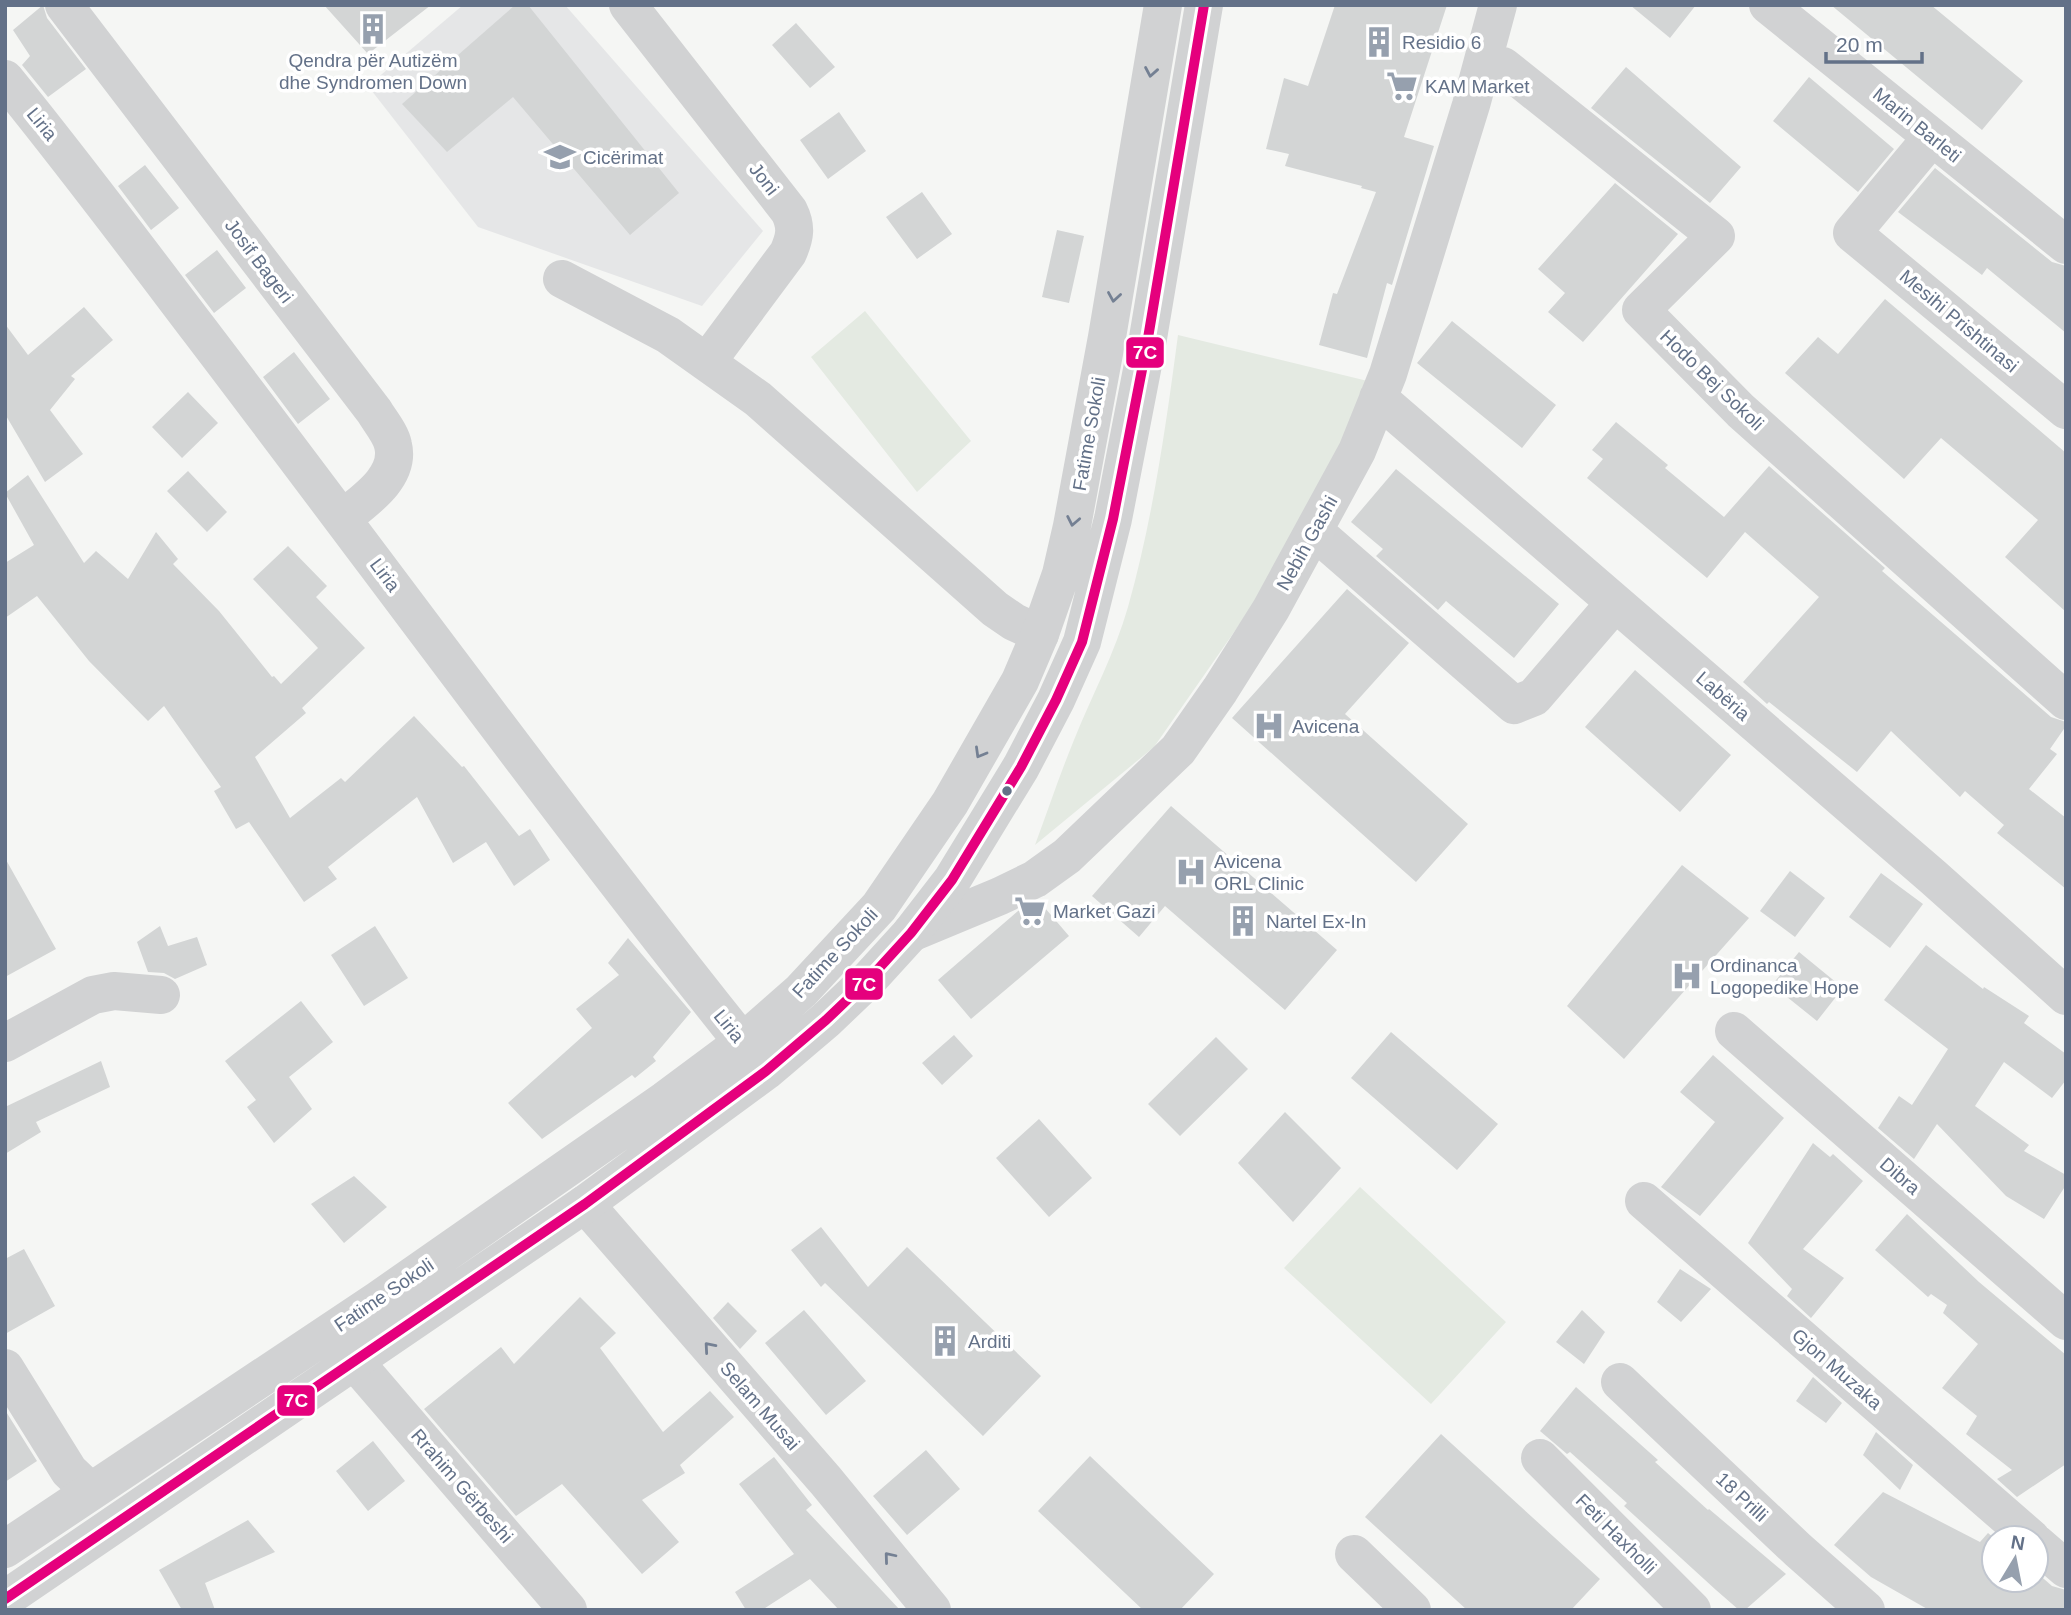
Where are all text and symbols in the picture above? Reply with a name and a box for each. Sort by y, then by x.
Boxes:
building icon: Qendra për Autizëm dhe Syndromen Down [356,12,390,46]
scale bar [1826,21,1922,65]
building icon: Residio 6 [1362,25,1396,59]
place label: Residio 6 [1402,32,1481,53]
text: 20 m [1836,33,1883,56]
place label: Qendra për Autizëm dhe Syndromen Down [279,50,467,93]
one-way arrow [1144,67,1159,78]
supermarket icon: KAM Market [1385,69,1419,103]
place label: KAM Market [1425,76,1530,97]
street label: Marin Barleti [1869,83,1965,167]
street label: Liria [23,103,62,145]
school or university icon: Cicërimat [543,140,577,174]
place label: Cicërimat [583,147,664,168]
street label: Joni [745,159,783,199]
street label: Josif Bageri [221,215,297,307]
street label: Mesihi Prishtinasi [1896,265,2022,377]
one-way arrow [1107,291,1122,303]
street label: Hodo Bej Sokoli [1656,325,1768,435]
line badge: 7C [1125,336,1165,369]
text: 7C [1133,342,1157,363]
street label: Fatime Sokoli [1069,375,1109,493]
street label: Nebih Gashi [1272,492,1342,594]
one-way arrow [1066,515,1081,527]
street label: Liria [366,554,404,596]
street label: Labëria [1692,667,1754,725]
hospital icon: Avicena [1252,709,1286,743]
place label: Avicena [1292,716,1360,737]
one-way arrow [975,746,988,759]
unlabelled marker [1000,784,1014,798]
place label: Avicena ORL Clinic [1214,851,1304,894]
hospital icon: Avicena ORL Clinic [1174,855,1208,889]
supermarket icon: Market Gazi [1013,894,1047,928]
place label: Market Gazi [1053,901,1155,922]
street label: Fatime Sokoli [788,904,882,1002]
building icon: Nartel Ex-In [1226,904,1260,938]
place label: Nartel Ex-In [1266,911,1366,932]
place label: Ordinanca Logopedike Hope [1710,955,1859,998]
hospital icon: Ordinanca Logopedike Hope [1670,959,1704,993]
line badge: 7C [844,967,884,1001]
text: 7C [852,974,876,995]
street label: Liria [710,1005,749,1047]
street label: Dibra [1876,1153,1924,1199]
street label: Fatime Sokoli [330,1254,438,1336]
building icon: Arditi [928,1324,962,1358]
street label: Gjon Muzaka [1788,1324,1886,1414]
place label: Arditi [968,1331,1011,1352]
one-way arrow [705,1343,717,1356]
street label: Selam Musai [716,1358,804,1454]
line badge: 7C [276,1384,316,1417]
text: 7C [284,1390,308,1411]
street label: Rrahim Gërbeshi [407,1425,517,1547]
street label: 18 Prilli [1712,1468,1772,1526]
street label: Feti Haxholli [1572,1490,1660,1578]
north arrow [1980,1524,2050,1594]
text: N [2009,1531,2026,1554]
one-way arrow [885,1553,897,1566]

